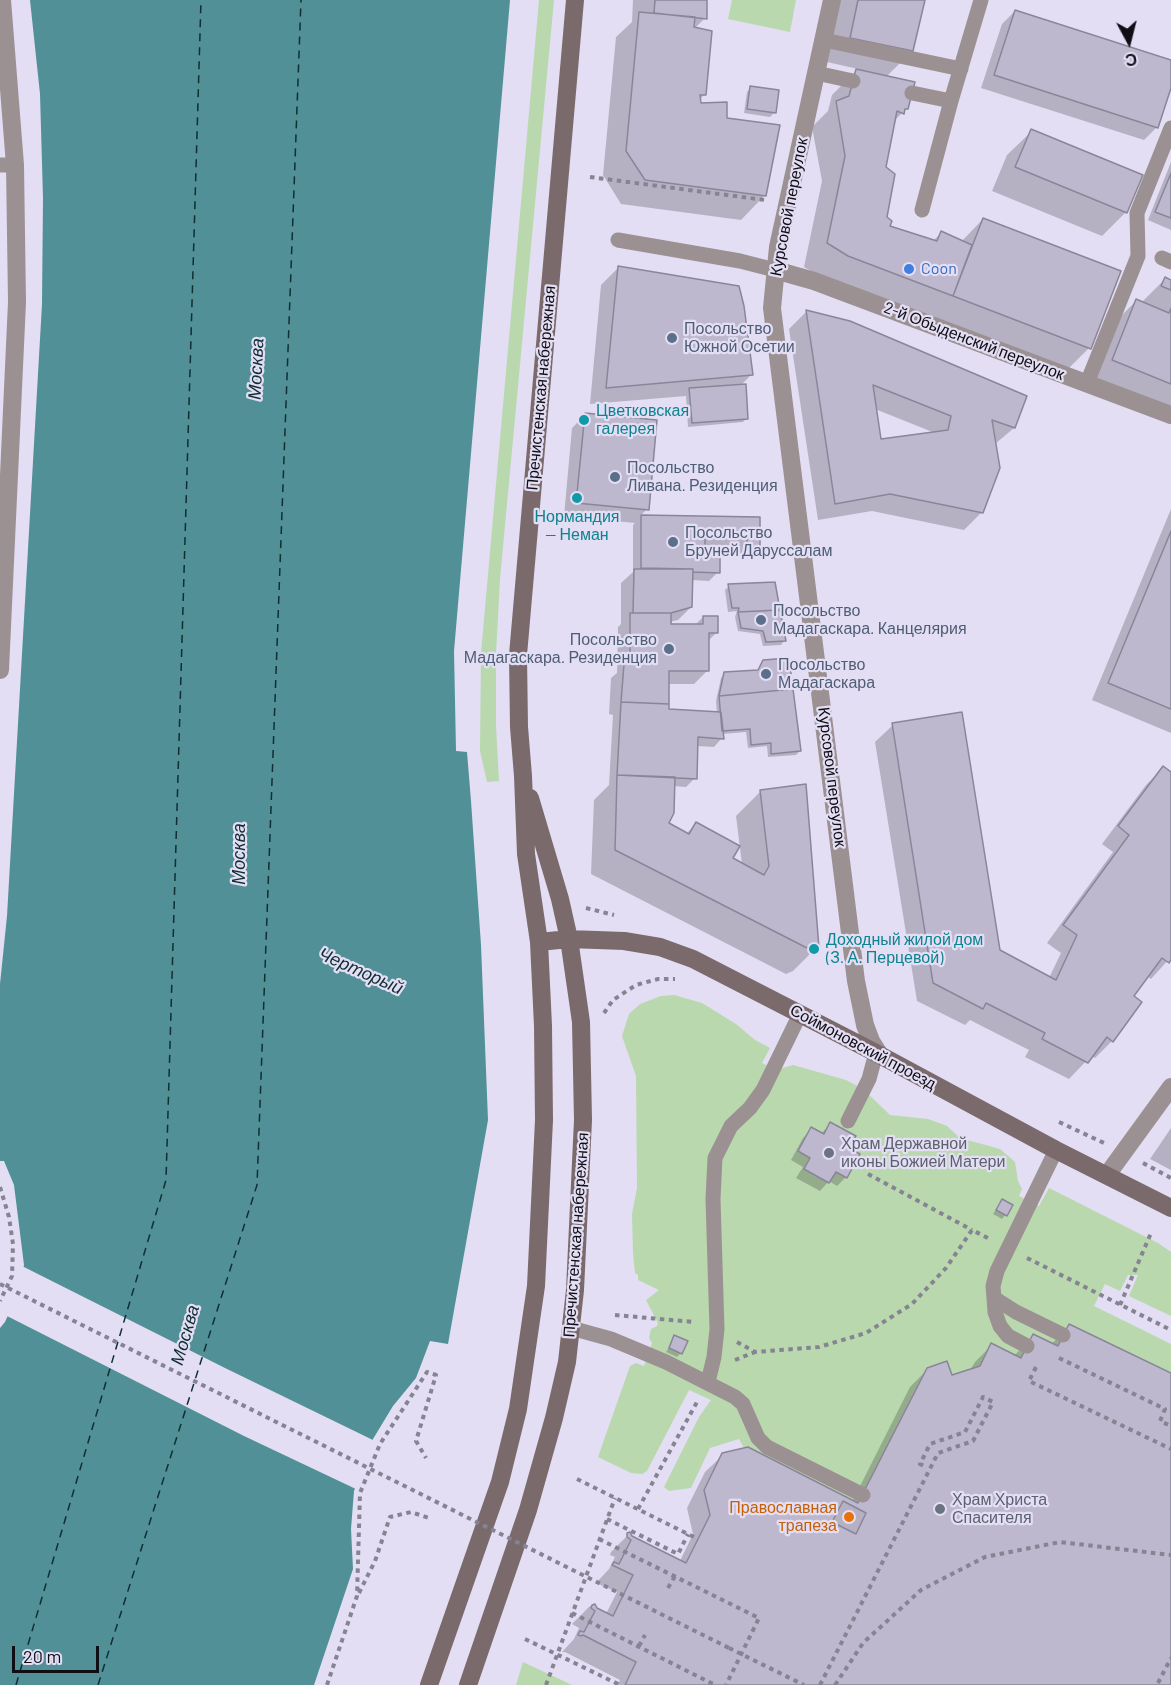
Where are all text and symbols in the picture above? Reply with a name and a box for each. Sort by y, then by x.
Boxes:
north arrow [1099,12,1159,72]
text: С [1124,50,1138,70]
street label: Курсовой переулок [766,136,812,278]
place label: Coon [921,259,957,279]
marker: Coon [902,262,916,276]
street label: Пречистенская набережная [522,285,560,491]
street label: 2-й Обыденский переулок [881,298,1067,384]
place label: Посольство Южной Осетии [684,319,795,357]
marker: Посольство Южной Осетии [665,331,679,345]
water label: Москва [244,338,268,400]
place label: Цветковская галерея [596,401,689,439]
marker: Цветковская галерея [577,413,591,427]
place label: Посольство Ливана. Резиденция [627,458,778,496]
marker: Посольство Ливана. Резиденция [608,470,622,484]
marker: Нормандия — Неман [570,491,584,505]
place label: Нормандия — Неман [534,507,620,545]
place label: Посольство Бруней Даруссалам [685,523,832,561]
marker: Посольство Бруней Даруссалам [666,535,680,549]
place label: Посольство Мадагаскара. Канцелярия [773,601,967,639]
marker: Посольство Мадагаскара. Канцелярия [754,613,768,627]
place label: Посольство Мадагаскара. Резиденция [464,630,657,668]
marker: Посольство Мадагаскара. Резиденция [662,642,676,656]
place label: Посольство Мадагаскара [778,655,875,693]
marker: Посольство Мадагаскара [759,667,773,681]
street label: Курсовой переулок [814,706,850,848]
water label: Москва [228,823,250,885]
place label: Доходный жилой дом (З. А. Перцевой) [826,930,983,968]
marker: Доходный жилой дом (З. А. Перцевой) [807,942,821,956]
water label: Черторый [315,943,407,999]
street label: Соймоновский проезд [787,1000,939,1094]
street label: Пречистенская набережная [559,1132,593,1338]
place label: Храм Державной иконы Божией Матери [841,1134,1005,1172]
marker: Храм Державной иконы Божией Матери [822,1146,836,1160]
water label: Москва [166,1302,204,1368]
place label: Храм Христа Спасителя [952,1490,1047,1528]
place label: Православная трапеза [729,1498,837,1536]
marker: Храм Христа Спасителя [933,1502,947,1516]
marker: Православная трапеза [842,1510,856,1524]
scale bar [15,1634,102,1672]
text: 20 m [23,1645,61,1667]

